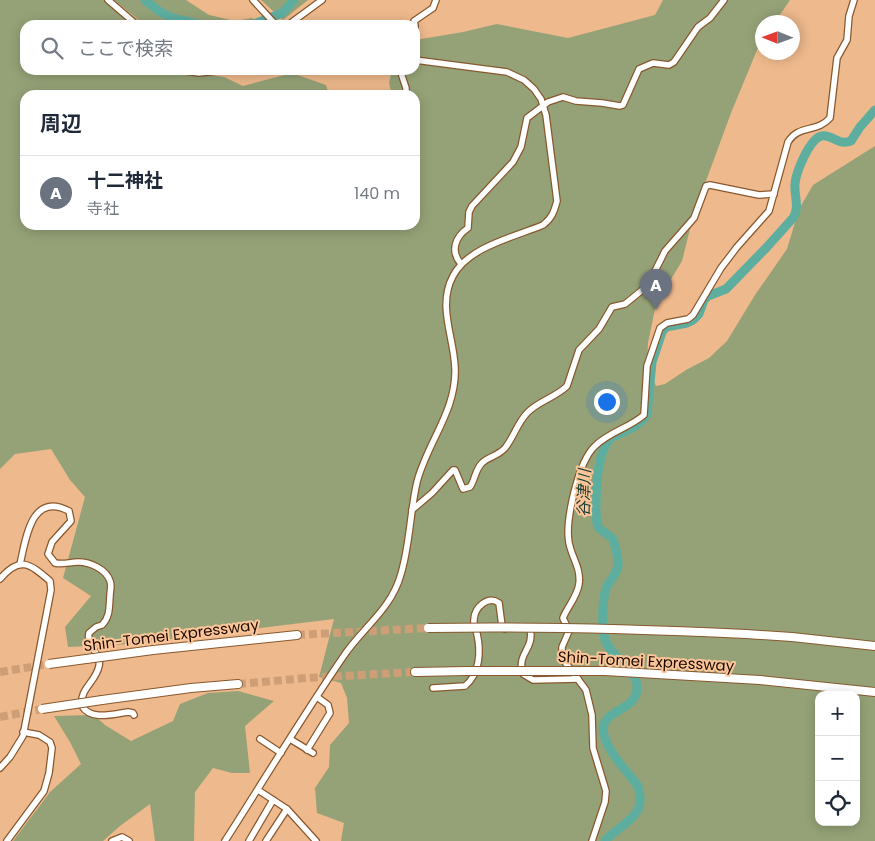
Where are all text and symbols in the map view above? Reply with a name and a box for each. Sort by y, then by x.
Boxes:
north arrow [755,15,800,60]
search box [20,20,420,75]
icon: search [38,34,66,62]
text: ここで検索 [78,35,173,62]
text: 周辺 [40,109,82,138]
text: 十二神社 [87,167,163,194]
text: A [50,182,62,205]
text: 140 m [354,182,400,205]
text: 寺社 [87,197,119,220]
pin: A [640,269,672,310]
your location [594,389,620,415]
water label: 谷津川 [572,467,596,517]
street label: Shin-Tomei Expressway [82,614,260,656]
street label: Shin-Tomei Expressway [557,646,735,676]
map controls [815,691,860,826]
button: + [815,691,860,736]
button: − [815,736,860,781]
button: locate [815,781,860,826]

